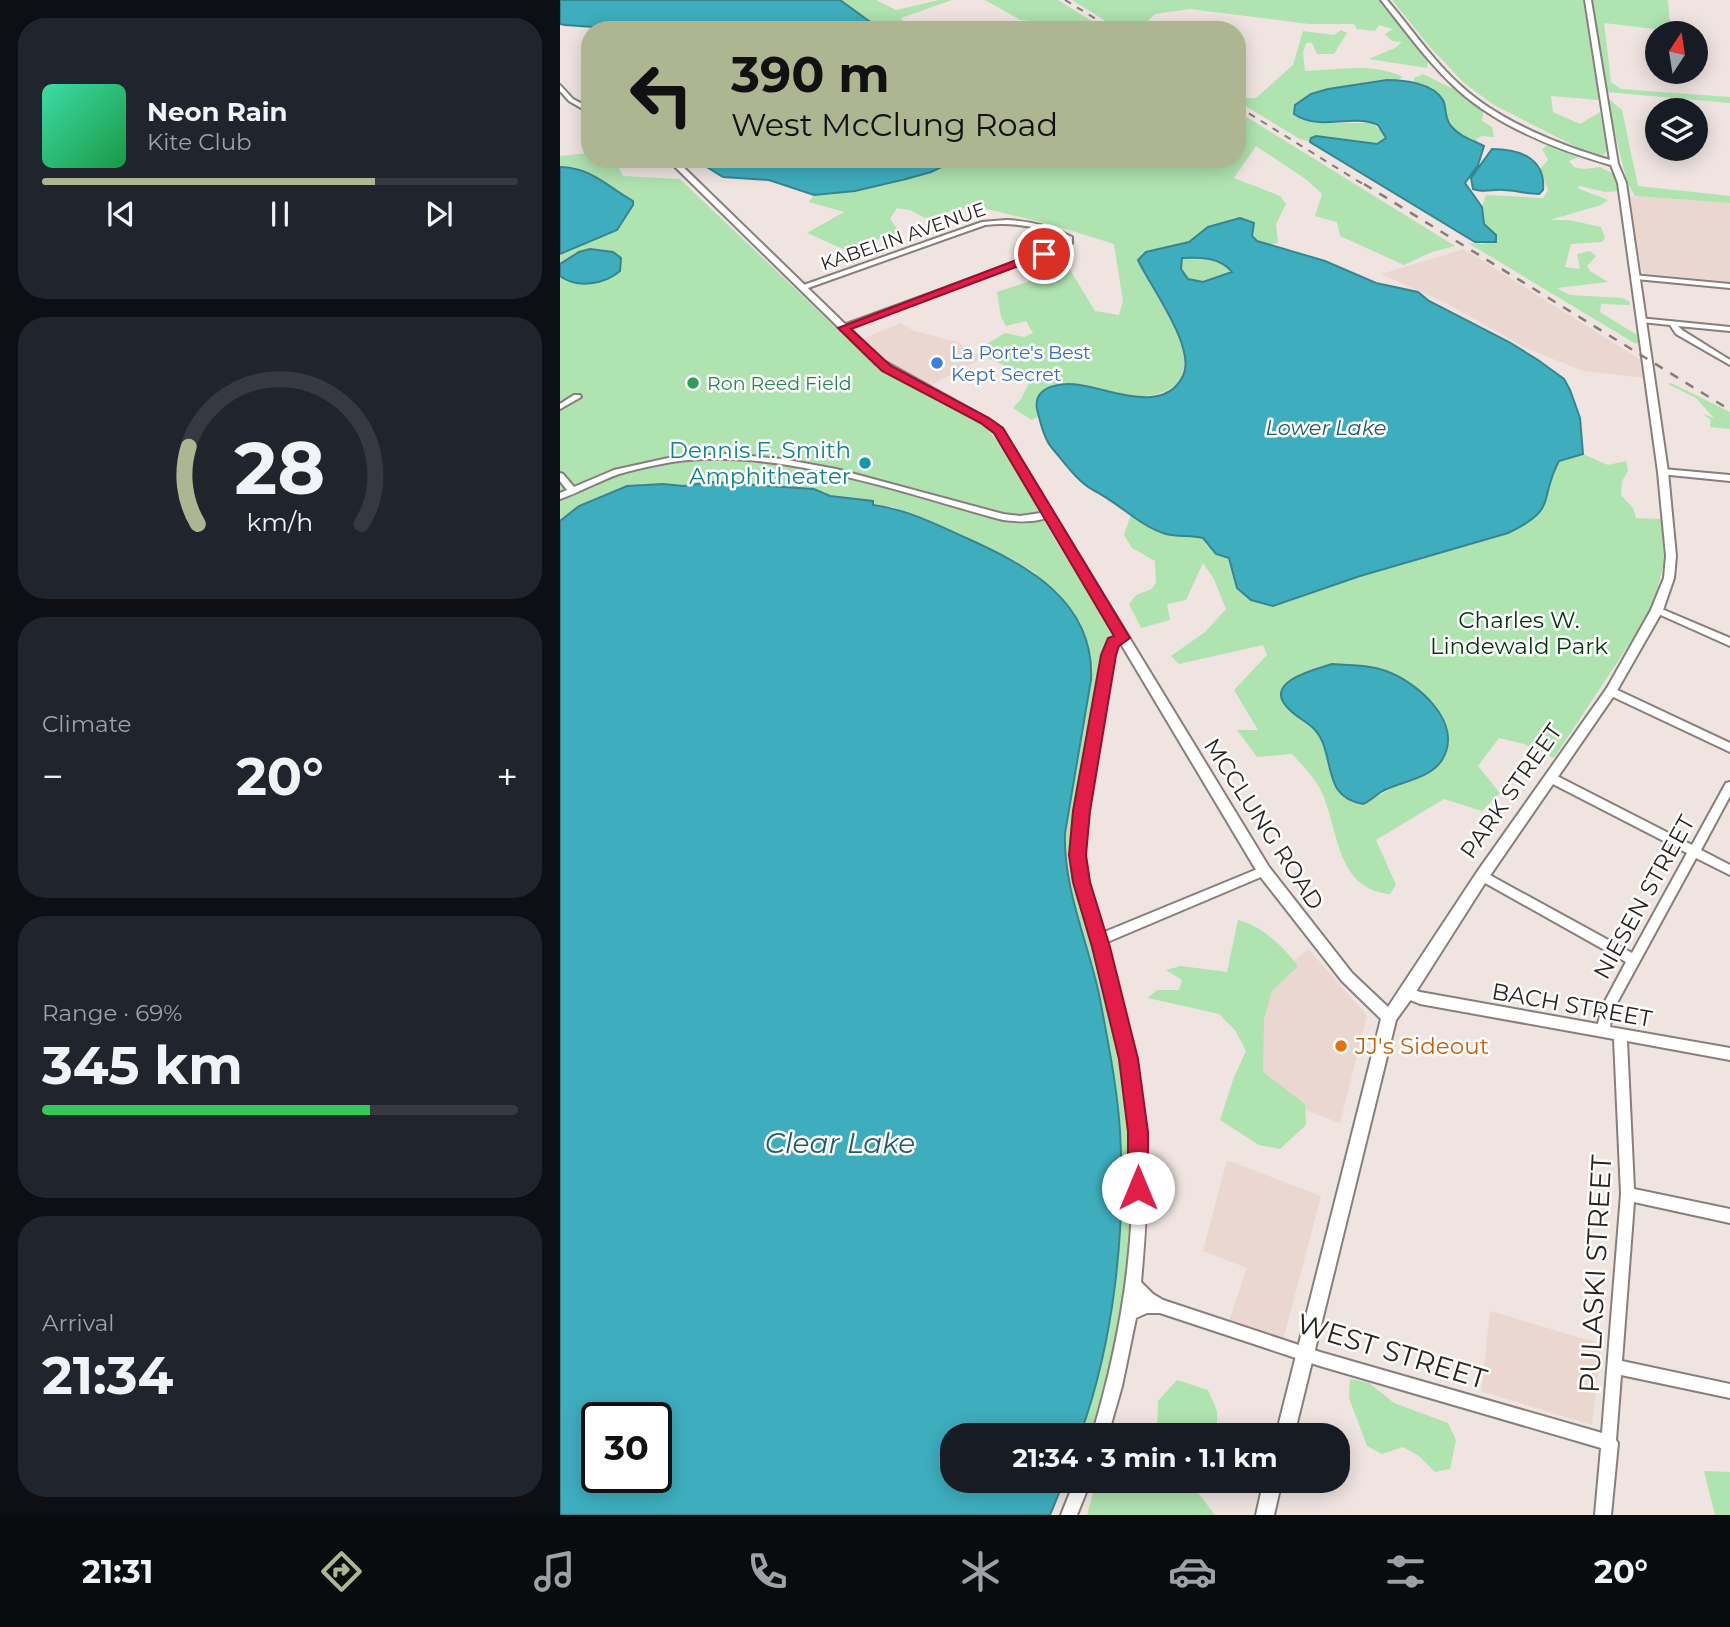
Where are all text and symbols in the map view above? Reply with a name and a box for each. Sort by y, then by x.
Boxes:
north arrow [1645,21,1708,84]
map controls [1645,21,1708,161]
text: 390 m [731,45,890,104]
icon: left [616,49,707,140]
text: Neon Rain [147,96,288,128]
button: layers [1645,98,1708,161]
text: West McClung Road [731,105,1058,144]
text: Kite Club [147,128,252,156]
icon: previous [102,195,140,233]
icon: pause [261,195,299,233]
icon: next [420,195,458,233]
street label: KABELIN AVENUE [818,197,989,275]
pin [1014,224,1074,284]
icon: arrive [1025,235,1063,273]
place label: La Porte's Best Kept Secret [951,341,1091,386]
marker: La Porte's Best Kept Secret [929,355,945,371]
place label: Ron Reed Field [707,372,852,395]
marker: Ron Reed Field [685,375,701,391]
water label: Lower Lake [1266,415,1386,440]
text: 28 [235,425,326,513]
place label: Dennis F. Smith Amphitheater [669,436,851,490]
marker: Dennis F. Smith Amphitheater [857,455,873,471]
text: km/h [247,507,313,537]
park label: Charles W. Lindewald Park [1430,606,1608,660]
text: Climate [42,710,131,738]
street label: PARK STREET [1454,717,1568,864]
street label: MCCLUNG ROAD [1198,733,1330,915]
text: 20° [236,745,324,808]
text: − [42,753,64,800]
text: + [496,753,518,800]
street label: NIESEN STREET [1587,809,1701,984]
street label: BACH STREET [1490,977,1655,1033]
text: Range · 69% [42,999,182,1027]
place label: JJ's Sideout [1354,1032,1489,1060]
text: 345 km [42,1034,243,1097]
marker: JJ's Sideout [1333,1038,1349,1054]
water label: Clear Lake [765,1126,915,1160]
position arrow [1101,1151,1175,1225]
street label: PULASKI STREET [1572,1154,1618,1394]
street label: WEST STREET [1293,1306,1491,1396]
text: Arrival [42,1309,115,1337]
text: 21:34 [42,1344,173,1407]
speed limit sign: 30 [581,1402,672,1493]
text: 21:34 · 3 min · 1.1 km [1013,1442,1277,1474]
icon: directions [317,1547,366,1596]
icon: music [530,1547,579,1596]
icon: phone [743,1547,792,1596]
icon: climate [956,1547,1005,1596]
icon: car [1168,1547,1217,1596]
icon: filters [1381,1547,1430,1596]
text: 21:31 [82,1552,153,1591]
text: 20° [1594,1552,1648,1591]

